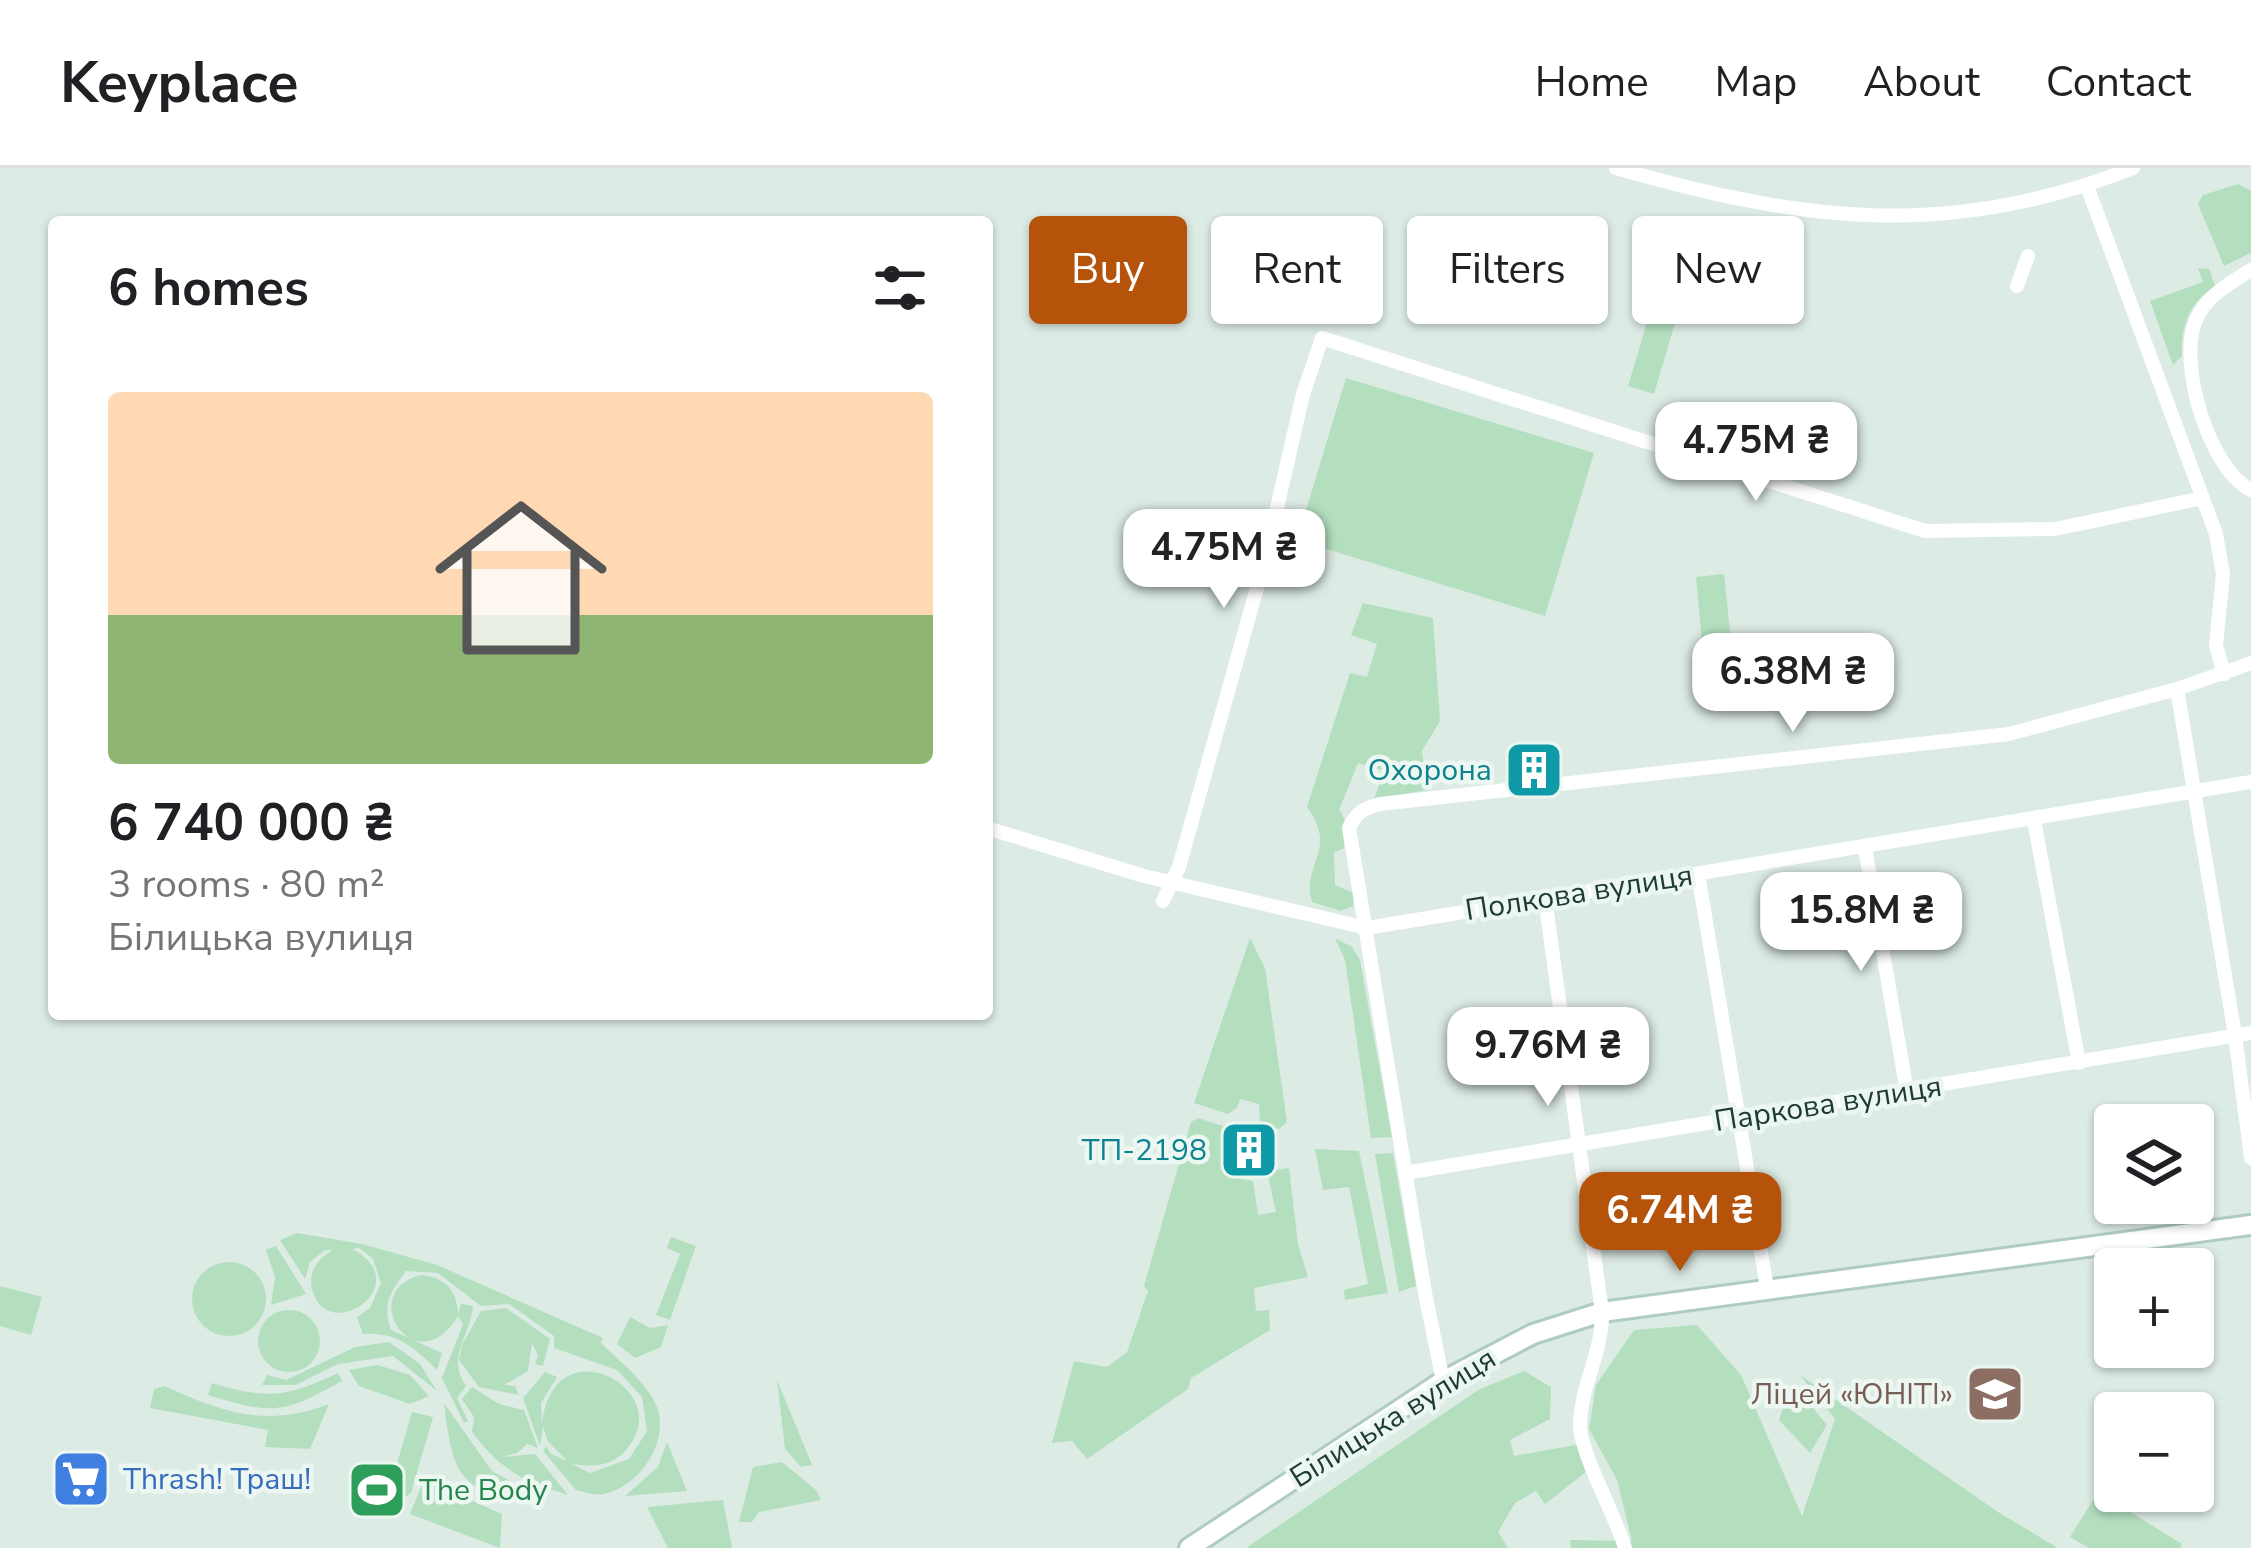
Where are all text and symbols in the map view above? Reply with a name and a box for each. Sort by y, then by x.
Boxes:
text: Keyplace [60,44,298,122]
text: Home [1535,54,1648,111]
text: Map [1714,54,1797,111]
text: About [1863,54,1980,111]
text: Contact [2046,54,2191,111]
chip: Buy [1029,216,1187,324]
chip: Rent [1211,216,1383,324]
chip: Filters [1407,216,1608,324]
chip: New [1632,216,1804,324]
text: 6 homes [108,253,309,323]
icon: filters [867,255,933,321]
pin: 4.75M ₴ [1645,402,1867,504]
text: 4.75M ₴ [1682,414,1830,467]
icon: home [413,470,629,686]
pin: 4.75M ₴ [1113,509,1335,611]
text: 4.75M ₴ [1150,521,1298,574]
pin: 6.38M ₴ [1682,633,1904,735]
text: 6.38M ₴ [1719,645,1867,698]
building icon: Охорона [1503,739,1565,801]
place label: Охорона [1368,750,1492,791]
text: 6 740 000 ₴ [108,788,394,858]
street label: Полкова вулиця [1462,855,1696,931]
text: 3 rooms · 80 m² [108,858,385,911]
pin: 15.8M ₴ [1750,872,1972,974]
text: 15.8M ₴ [1787,884,1935,937]
text: Білицька вулиця [108,911,414,964]
pin: 9.76M ₴ [1437,1007,1659,1109]
text: 9.76M ₴ [1474,1019,1622,1072]
street label: Паркова вулиця [1711,1066,1945,1142]
map controls [2094,1104,2214,1512]
button: layers [2094,1104,2214,1224]
building icon: ТП-2198 [1218,1119,1280,1181]
place label: ТП-2198 [1082,1130,1207,1171]
pin: 6.74M ₴ [1569,1172,1791,1274]
text: 6.74M ₴ [1606,1184,1754,1237]
button: + [2094,1248,2214,1368]
street label: Білицька вулиця [1282,1338,1504,1498]
school or university icon: Ліцей «ЮНІТІ» [1964,1363,2026,1425]
place label: Ліцей «ЮНІТІ» [1751,1374,1953,1415]
button: − [2094,1392,2214,1512]
supermarket icon: Thrash! Траш! [50,1448,112,1510]
place label: Thrash! Траш! [123,1459,311,1500]
sports icon: The Body [346,1459,408,1521]
place label: The Body [419,1470,548,1511]

